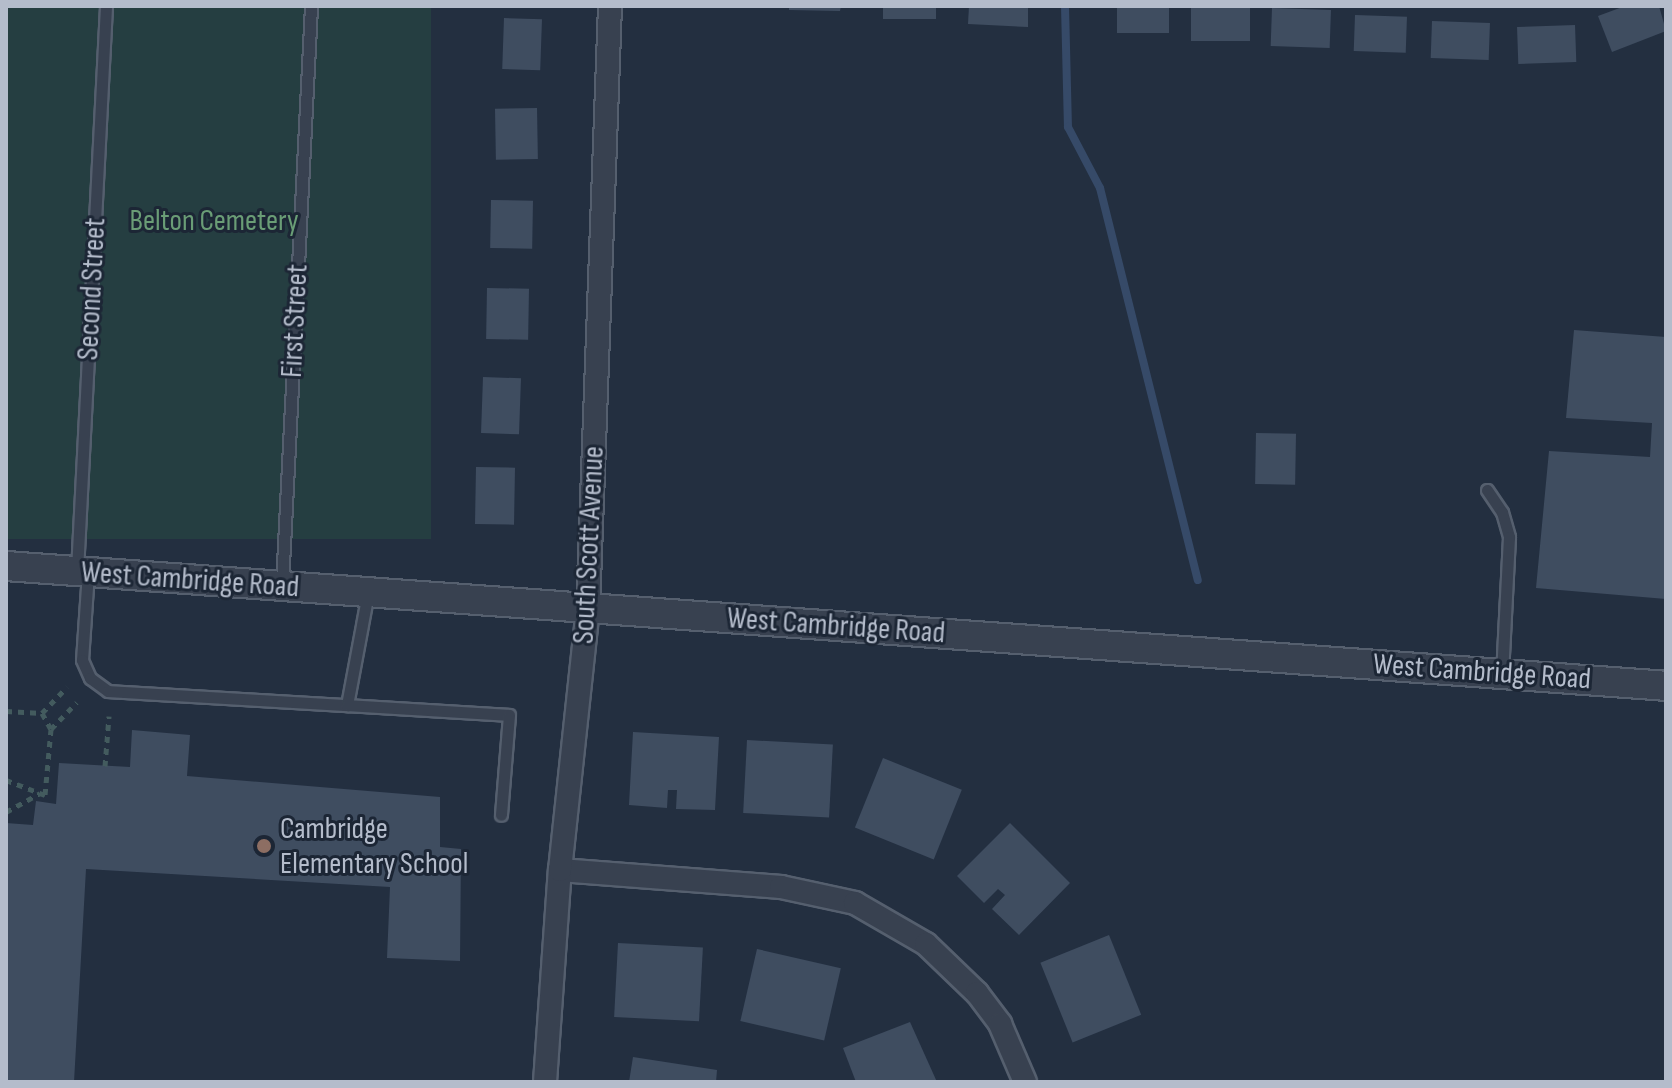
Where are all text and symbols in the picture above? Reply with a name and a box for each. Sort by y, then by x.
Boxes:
park label: Belton Cemetery [130,203,298,239]
street label: Second Street [70,217,114,361]
street label: First Street [274,263,316,379]
street label: South Scott Avenue [566,445,612,645]
street label: West Cambridge Road [80,554,300,606]
street label: West Cambridge Road [726,600,946,652]
street label: West Cambridge Road [1372,646,1592,698]
place label: Cambridge Elementary School [280,811,468,882]
marker: Cambridge Elementary School [255,837,273,855]

